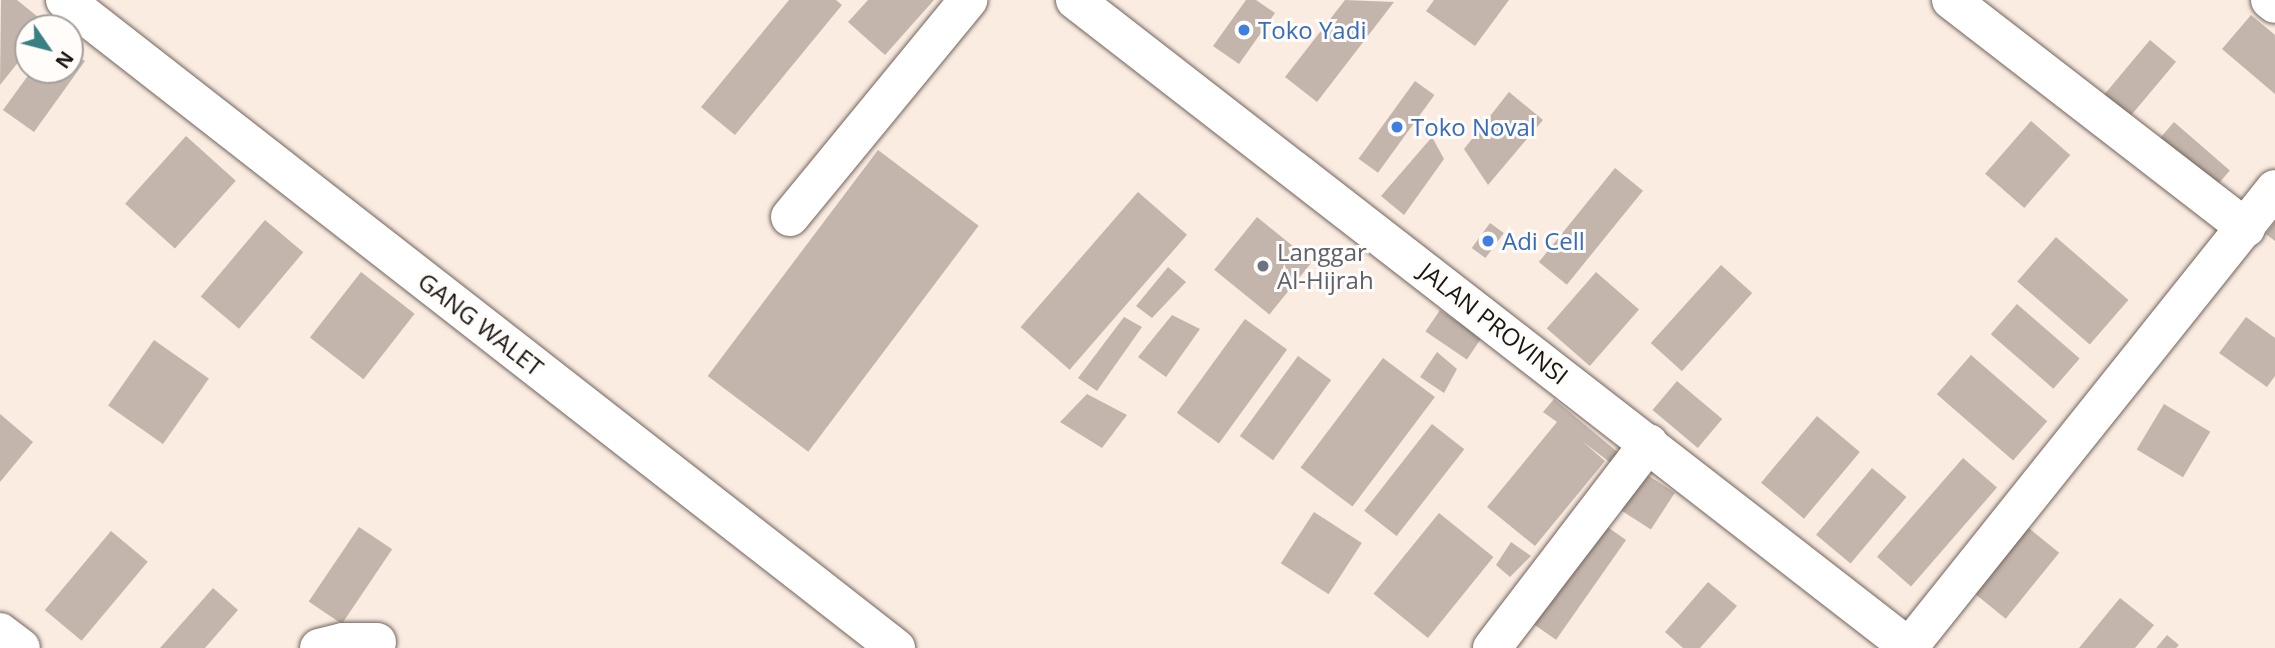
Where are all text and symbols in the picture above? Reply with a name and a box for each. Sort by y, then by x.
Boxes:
north arrow [14,14,84,84]
place label: Toko Yadi [1258,16,1366,44]
marker: Toko Yadi [1236,22,1252,38]
text: N [49,46,80,74]
place label: Toko Noval [1411,113,1536,141]
marker: Toko Noval [1389,119,1405,135]
place label: Adi Cell [1502,227,1585,255]
marker: Adi Cell [1480,233,1496,249]
place label: Langgar Al-Hijrah [1277,238,1374,294]
street label: JALAN PROVINSI [1414,256,1574,390]
marker: Langgar Al-Hijrah [1255,258,1271,274]
street label: GANG WALET [413,266,549,382]

